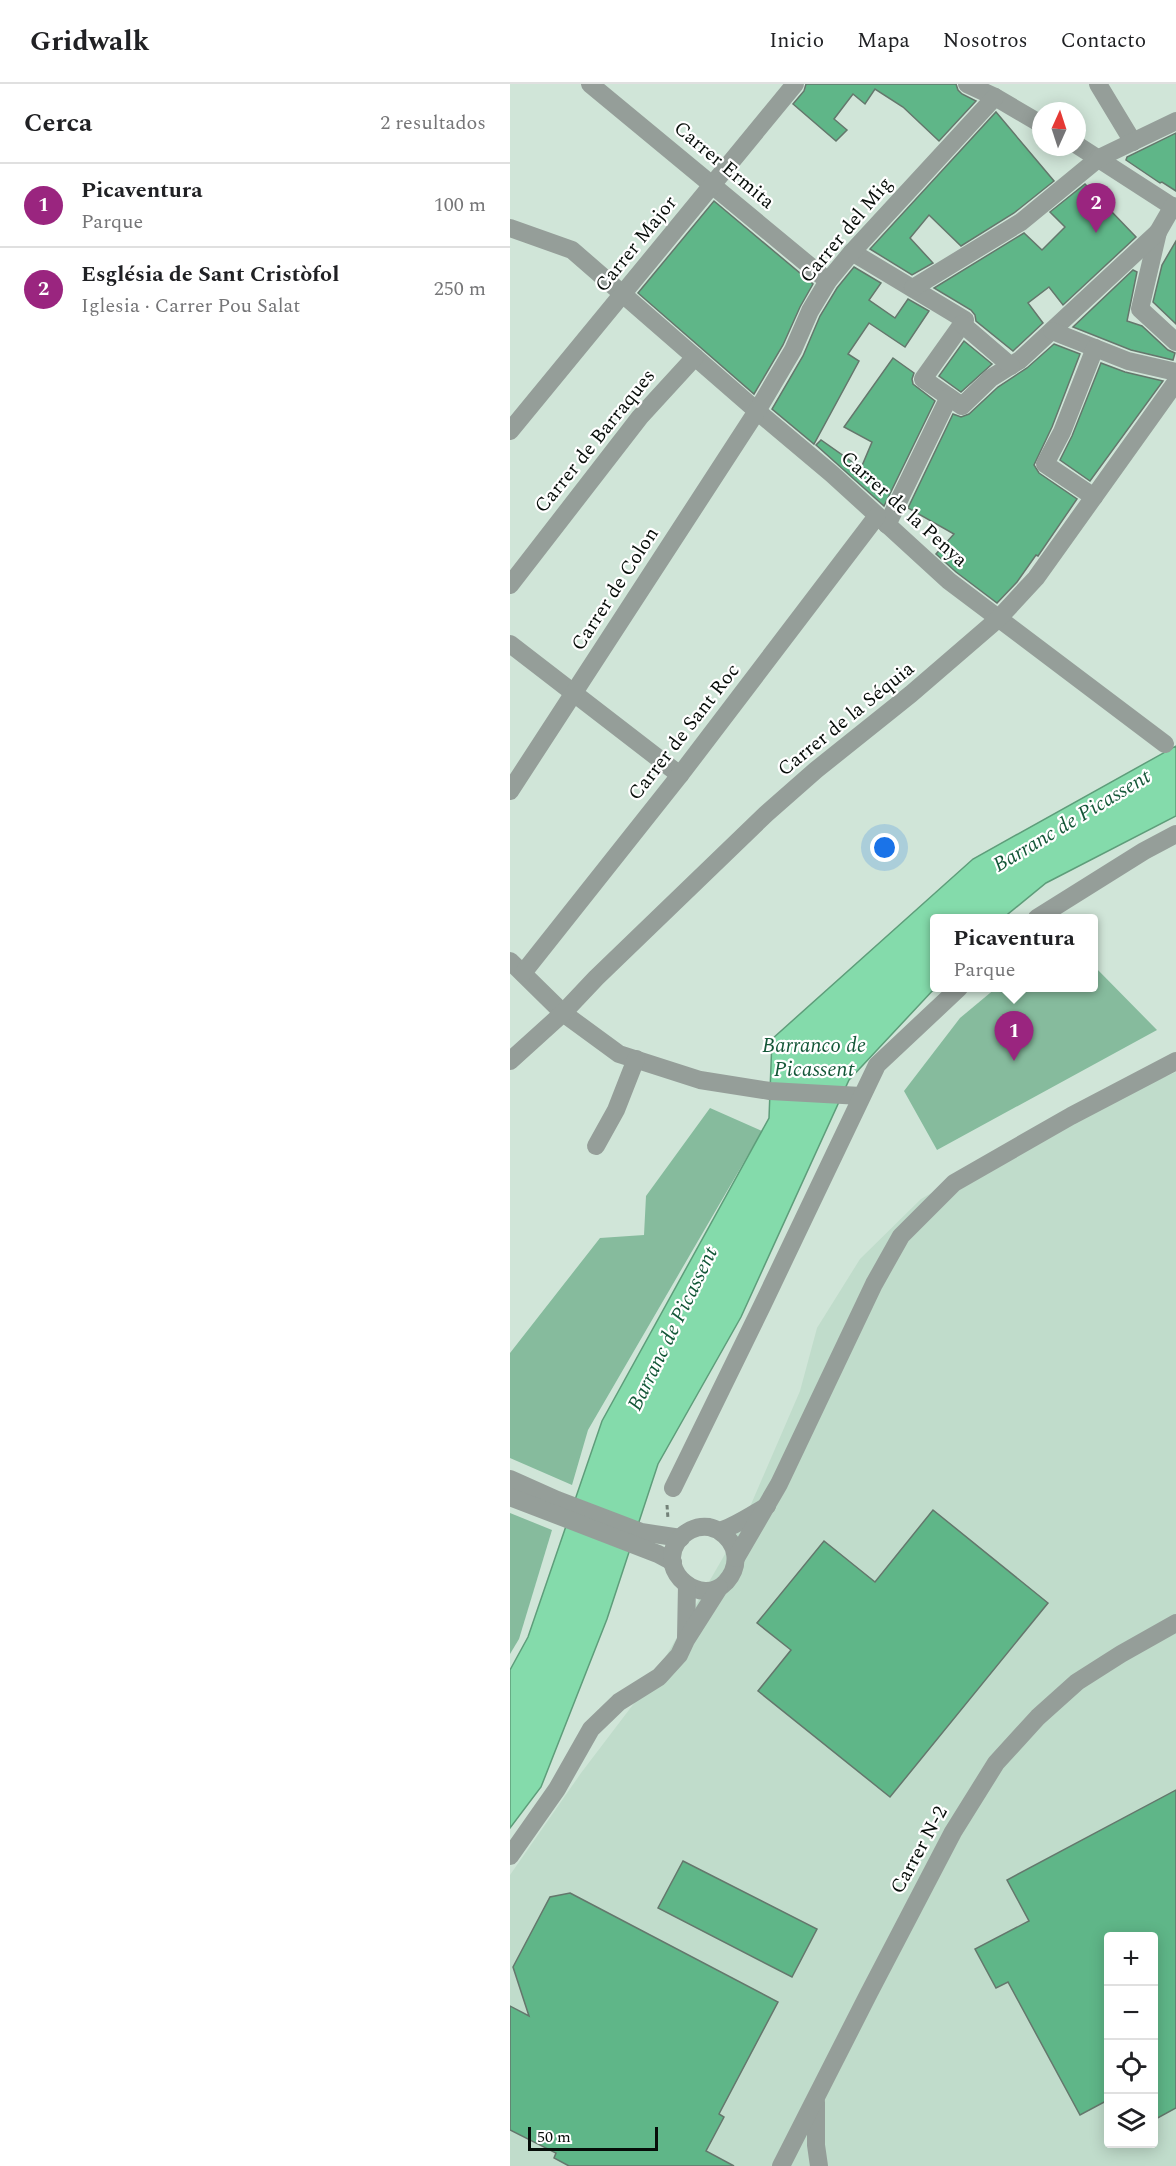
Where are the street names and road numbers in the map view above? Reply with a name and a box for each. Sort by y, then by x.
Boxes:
street label: Carrer Ermita [667,114,781,216]
street label: Carrer del Mig [792,170,900,290]
street label: Carrer Major [588,189,684,299]
street label: Carrer de Barraques [527,362,663,520]
street label: Carrer de la Penya [834,444,974,575]
street label: Carrer de Colon [564,521,666,657]
street label: Carrer de la Séquia [771,654,921,784]
street label: Carrer de Sant Roc [621,657,747,807]
street label: Carrer N-2 [883,1801,955,1899]

